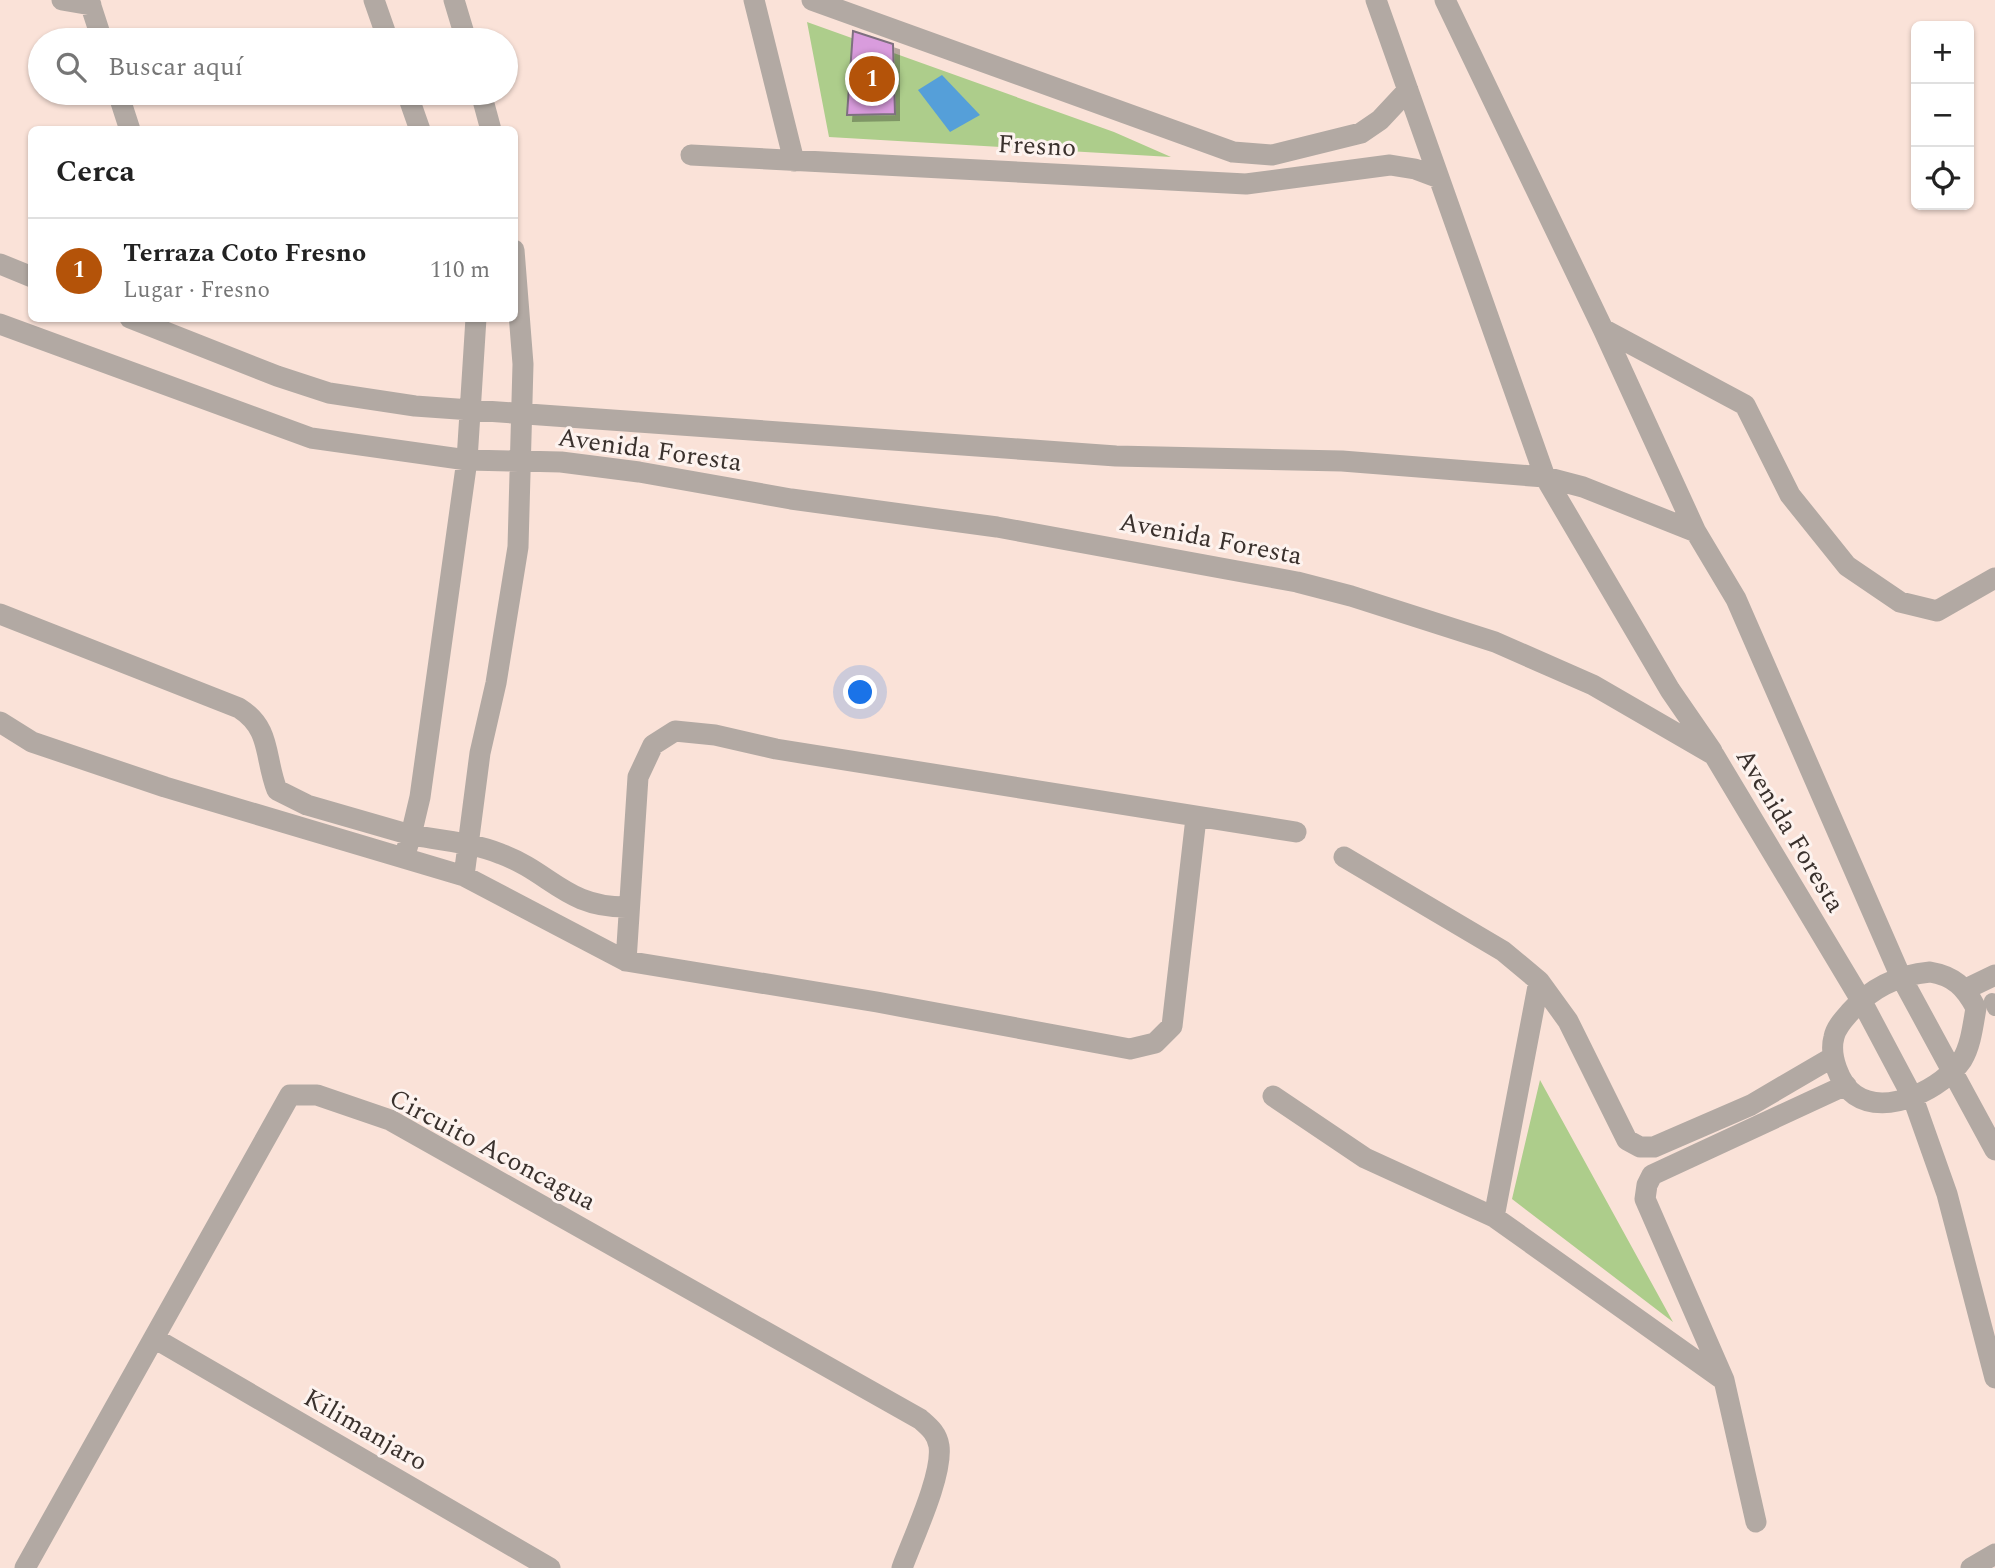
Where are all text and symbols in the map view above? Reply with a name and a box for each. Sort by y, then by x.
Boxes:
map controls [1911,21,1974,210]
button: + [1911,21,1974,84]
search box [28,28,518,105]
text: Buscar aquí [108,47,243,87]
icon: search [52,48,90,86]
pin: 1 [849,53,895,105]
button: − [1911,84,1974,147]
street label: Fresno [997,124,1077,168]
button: locate [1911,147,1974,210]
text: Cerca [56,149,135,195]
text: Terraza Coto Fresno [123,233,366,273]
text: 1 [73,253,85,288]
text: 110 m [430,253,490,288]
text: Lugar · Fresno [123,273,270,308]
street label: Avenida Foresta [555,417,745,483]
street label: Avenida Foresta [1116,502,1306,576]
your location [843,675,877,709]
street label: Avenida Foresta [1725,741,1855,921]
street label: Circuito Aconcagua [382,1078,603,1222]
street label: Kilimanjaro [296,1378,435,1482]

